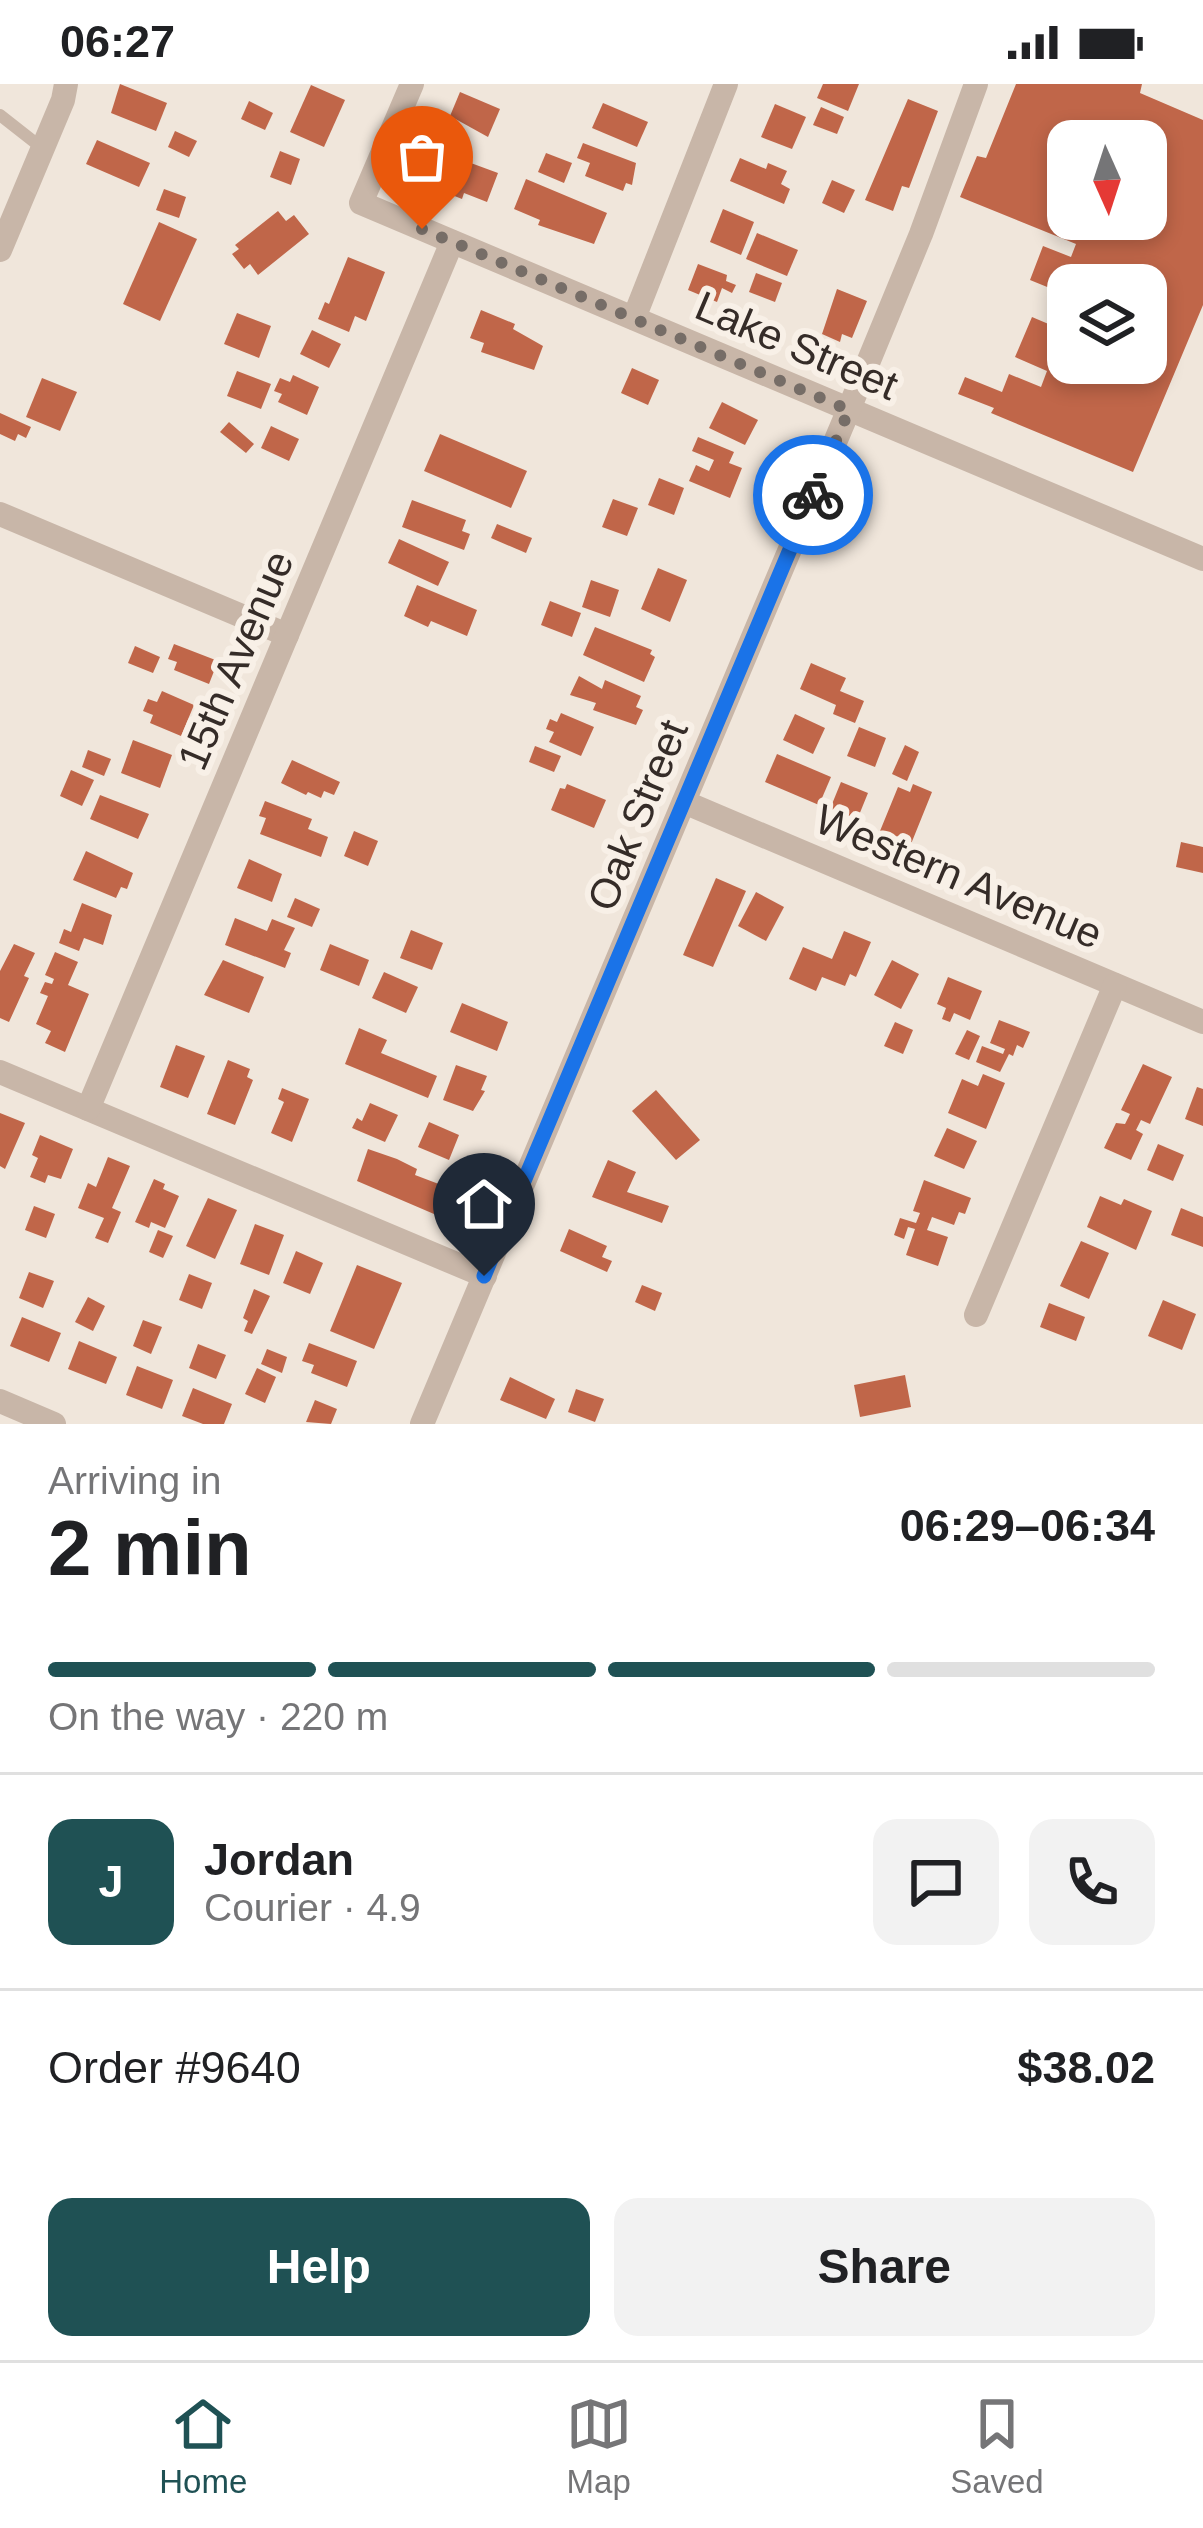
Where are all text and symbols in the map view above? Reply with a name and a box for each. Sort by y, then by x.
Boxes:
text: 06:27 [60,16,175,67]
pin [371,106,473,229]
north arrow [1047,120,1167,240]
map controls [1047,120,1167,384]
icon: bag [389,124,455,190]
button: layers [1047,264,1167,384]
street label: Lake Street [689,282,905,409]
courier [753,435,873,555]
icon: bike [780,462,846,528]
street label: 15th Avenue [168,544,303,777]
street label: Oak Street [578,713,697,917]
street label: Western Avenue [808,795,1109,958]
pin [433,1153,535,1276]
icon: home [451,1171,517,1237]
text: Arriving in [48,1459,221,1502]
text: 06:29–06:34 [900,1500,1155,1551]
text: 2 min [48,1504,252,1592]
text: On the way · 220 m [48,1695,388,1738]
button: chat [873,1819,999,1945]
button: phone [1029,1819,1155,1945]
text: Jordan [204,1834,354,1885]
text: J [98,1856,124,1907]
text: Courier · 4.9 [204,1886,421,1929]
text: Order #9640 [48,2042,301,2093]
text: $38.02 [1017,2042,1155,2093]
button: Help [48,2198,590,2336]
button: Share [614,2198,1155,2336]
tab: Home [159,2391,247,2501]
tab: Map [566,2391,632,2501]
tab: Saved [950,2391,1044,2501]

